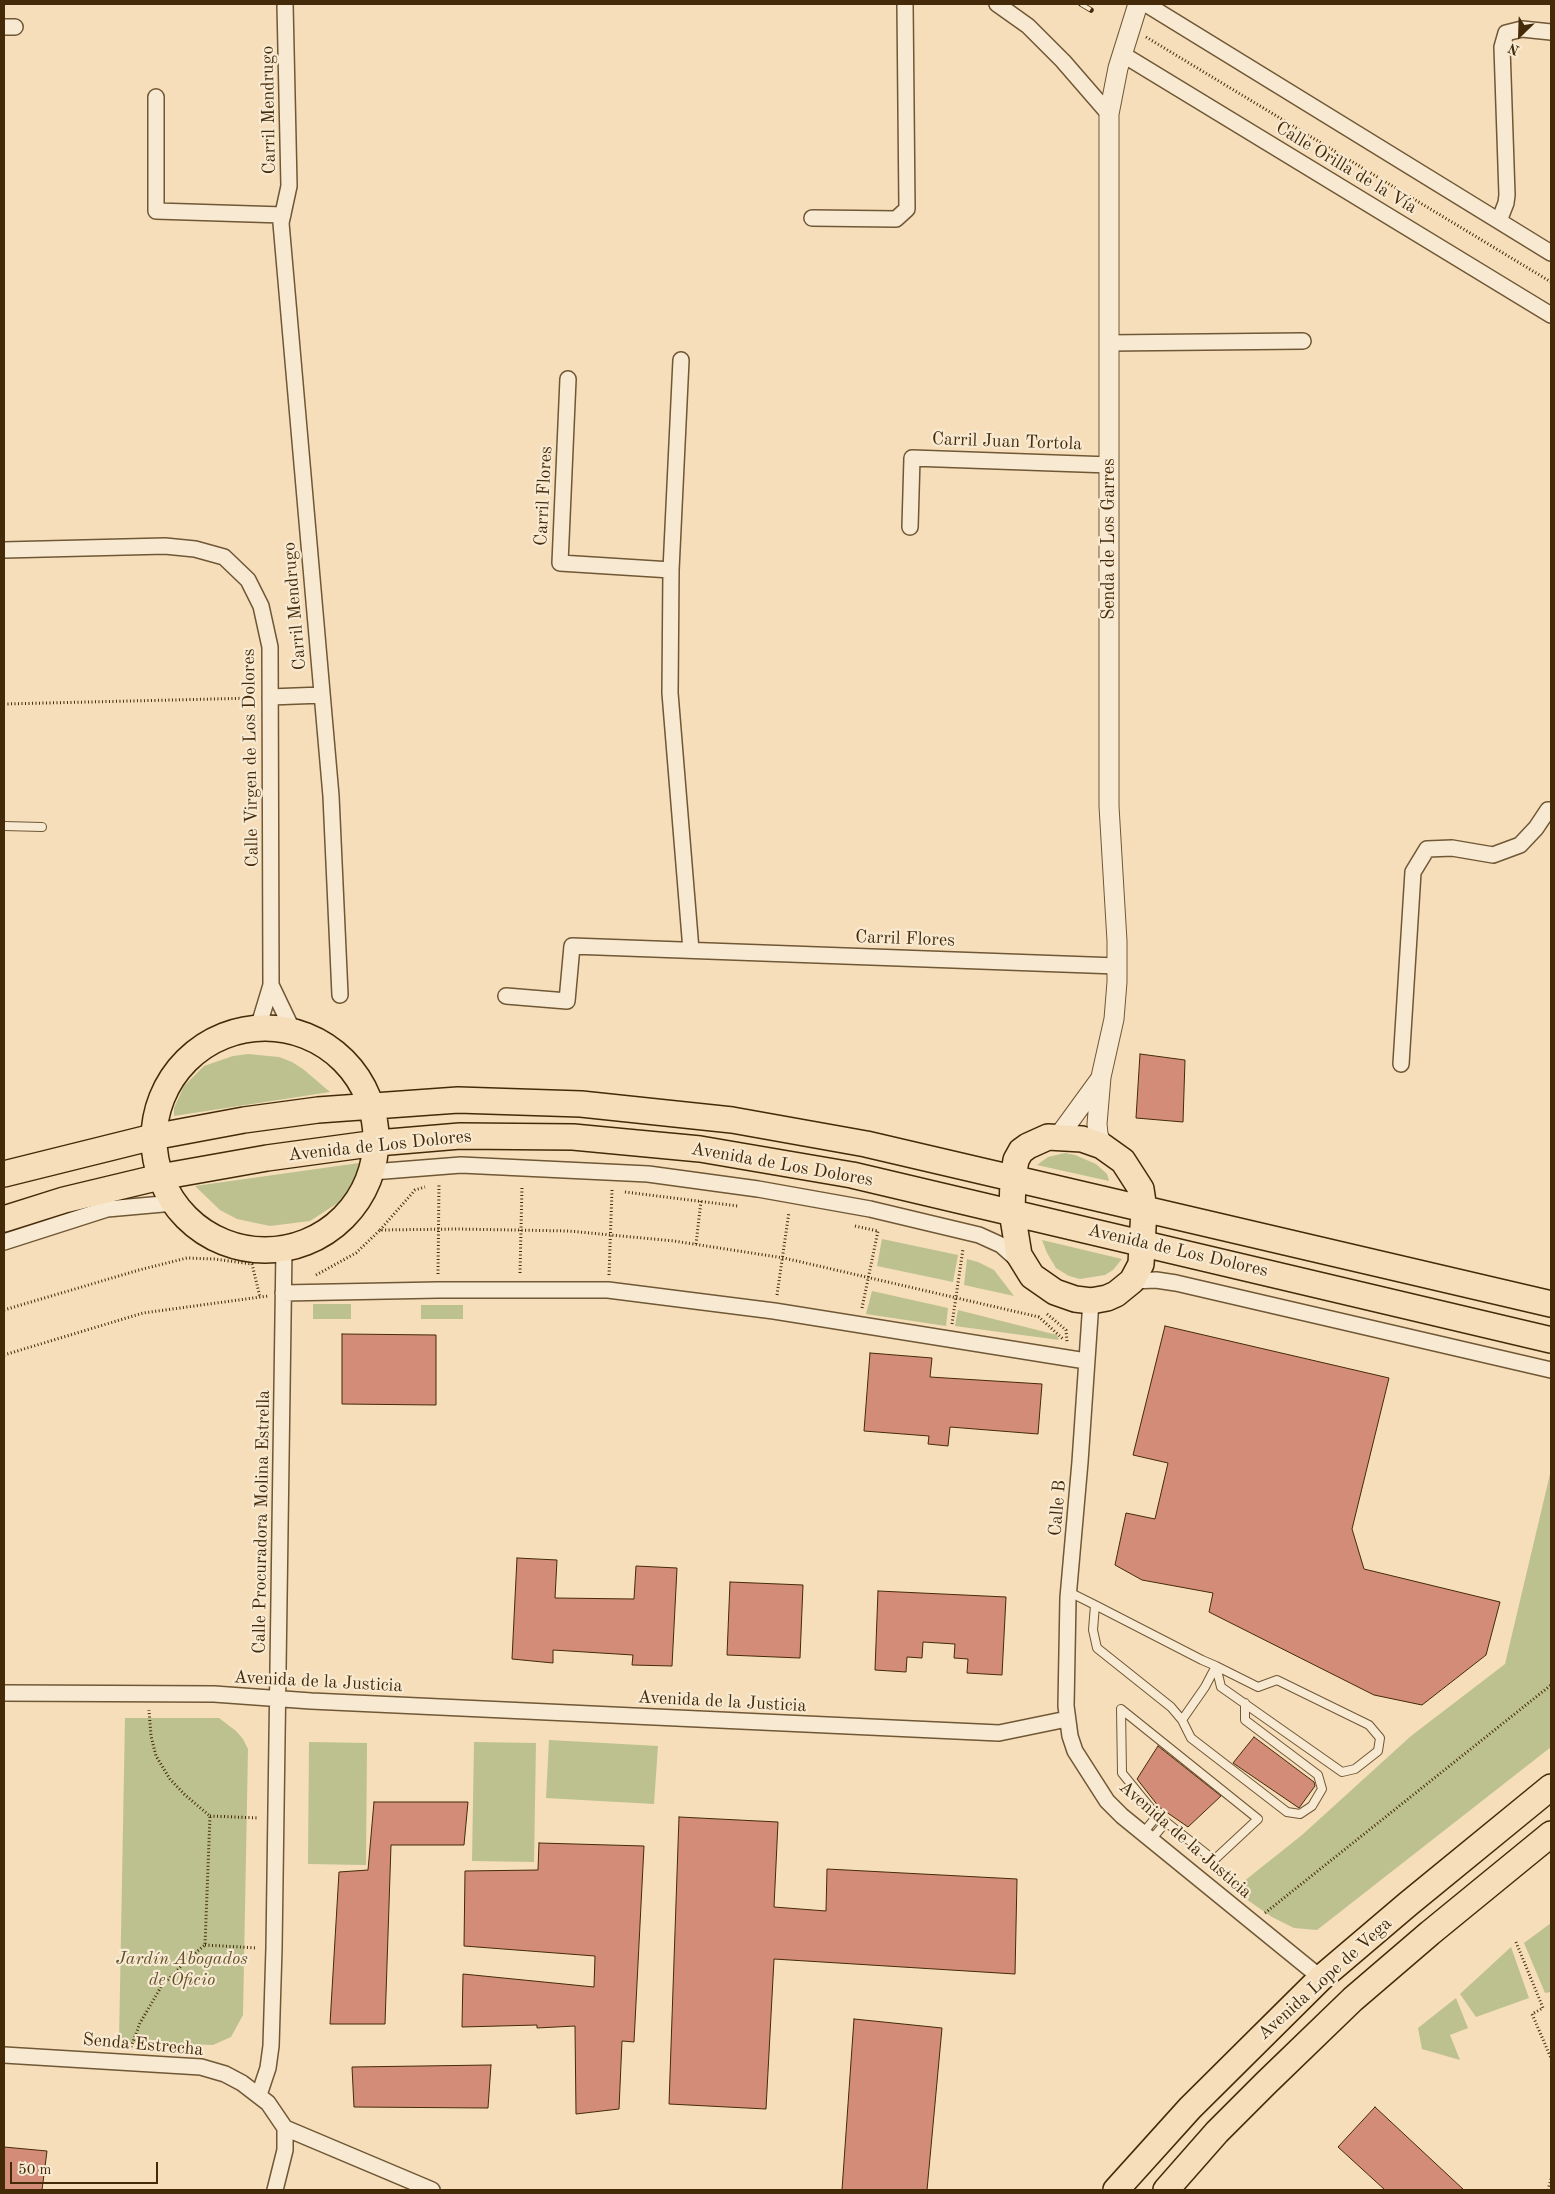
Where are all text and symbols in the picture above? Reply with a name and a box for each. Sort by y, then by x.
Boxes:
north arrow [1495,10,1545,60]
text: N [1506,40,1522,57]
street label: Carril Mendrugo [257,46,281,174]
street label: Calle Orilla de la Vía [1272,117,1420,219]
street label: Carril Juan Tortola [931,429,1083,455]
street label: Carril Flores [531,446,557,546]
street label: Senda de Los Garres [1098,458,1120,620]
street label: Carril Mendrugo [279,541,311,671]
street label: Calle Virgen de Los Dolores [238,648,264,868]
street label: Carril Flores [855,926,955,952]
street label: Avenida de Los Dolores [287,1126,473,1166]
street label: Avenida de Los Dolores [689,1138,875,1192]
street label: Avenida de Los Dolores [1086,1220,1270,1282]
street label: Calle Procuradora Molina Estrella [249,1390,275,1654]
street label: Calle B [1045,1479,1071,1537]
street label: Avenida de la Justicia [233,1667,403,1697]
street label: Avenida de la Justicia [637,1687,807,1717]
street label: Avenida de la Justicia [1114,1776,1256,1904]
street label: Avenida Lope de Vega [1254,1913,1396,2045]
park label: Jardín Abogados de Oficio [116,1948,248,1990]
street label: Senda Estrecha [82,2029,204,2061]
scale bar [12,2152,160,2184]
text: 50 m [18,2163,52,2178]

